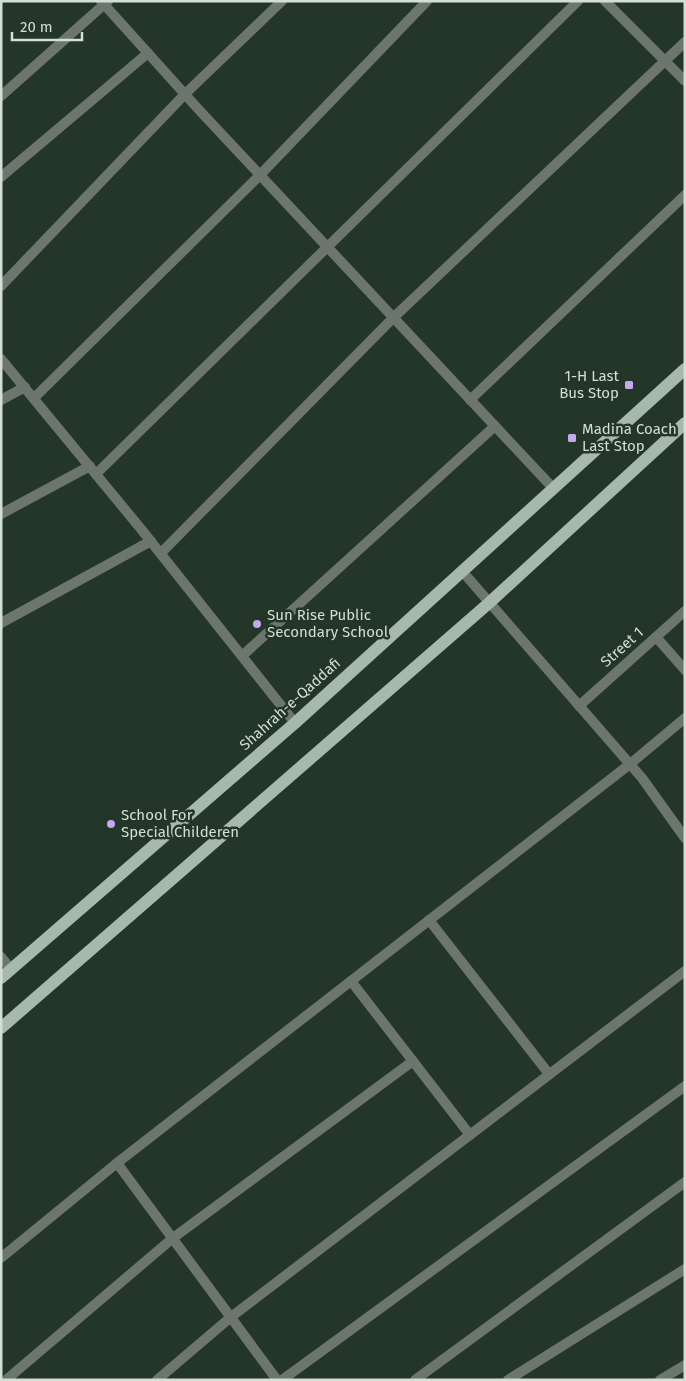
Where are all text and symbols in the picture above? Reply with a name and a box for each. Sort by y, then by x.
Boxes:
scale bar [12,10,82,42]
text: 20 m [20,18,53,36]
place label: 1-H Last Bus Stop [559,367,620,402]
marker: 1-H Last Bus Stop [623,379,635,391]
place label: Madina Coach Last Stop [582,420,677,455]
marker: Madina Coach Last Stop [566,432,578,444]
place label: Sun Rise Public Secondary School [267,606,389,641]
marker: Sun Rise Public Secondary School [251,618,263,630]
street label: Street 1 [597,623,647,671]
street label: Shahrah-e-Qaddafi [236,654,344,754]
place label: School For Special Childeren [121,806,239,841]
marker: School For Special Childeren [105,818,117,830]

